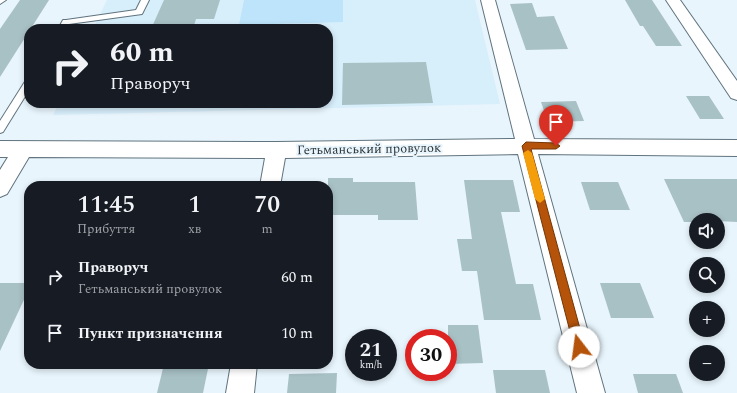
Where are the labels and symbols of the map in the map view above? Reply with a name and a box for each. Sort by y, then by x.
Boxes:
pin [539,105,573,146]
street label: Гетьманський провулок [297,138,441,160]
position arrow [558,326,600,368]
speed limit sign: 30 [405,329,457,381]

